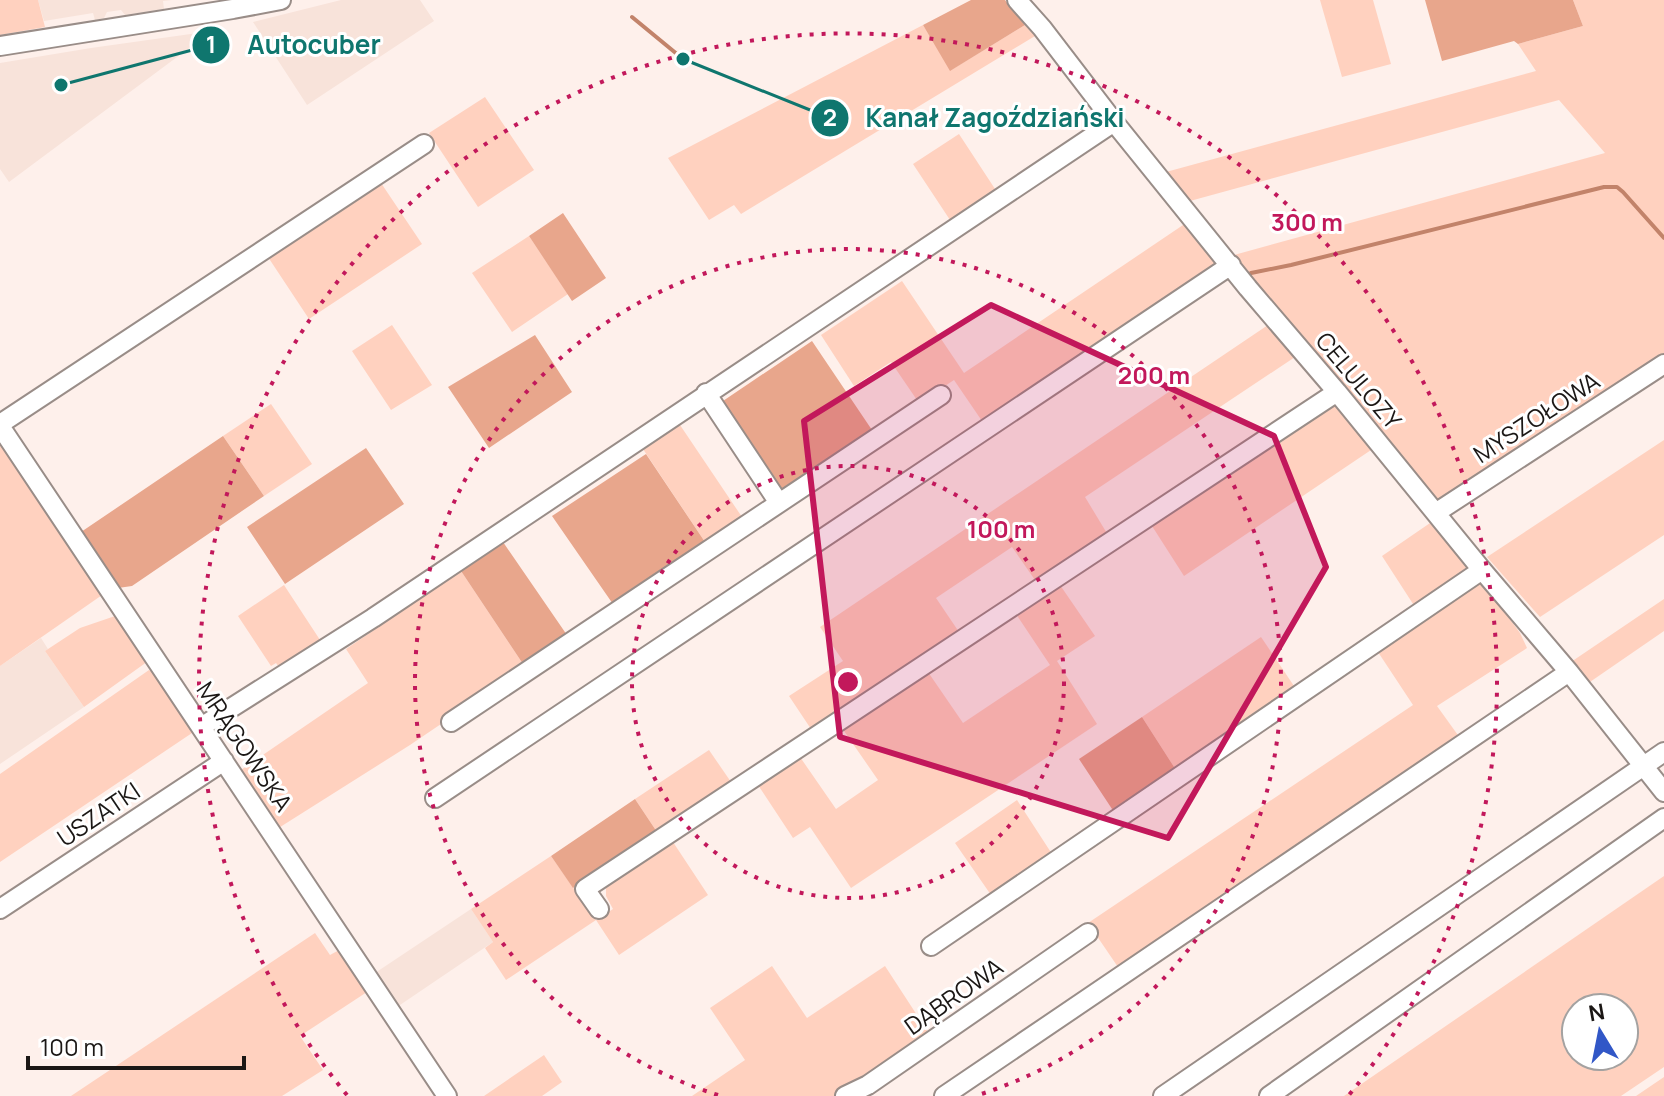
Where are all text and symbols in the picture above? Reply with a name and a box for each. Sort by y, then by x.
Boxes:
callout: Autocuber [191,20,396,70]
text: Autocuber [247,26,381,62]
text: 1 [206,27,216,60]
callout: Kanał Zagoździański [810,93,1141,143]
text: Kanał Zagoździański [865,99,1125,135]
text: 2 [823,100,837,133]
text: 300 m [1271,205,1343,238]
street label: CELULOZY [1309,325,1410,436]
text: 200 m [1118,358,1190,391]
street label: MYSZOŁOWA [1467,364,1606,470]
text: 100 m [967,512,1035,545]
centre of rings [834,668,862,696]
street label: MRĄGOWSKA [190,675,301,817]
street label: USZATKI [50,774,146,854]
street label: DĄBROWA [897,950,1009,1042]
north arrow [1560,992,1640,1072]
text: N [1586,996,1607,1028]
scale bar [28,1020,244,1070]
text: 100 m [40,1030,104,1063]

